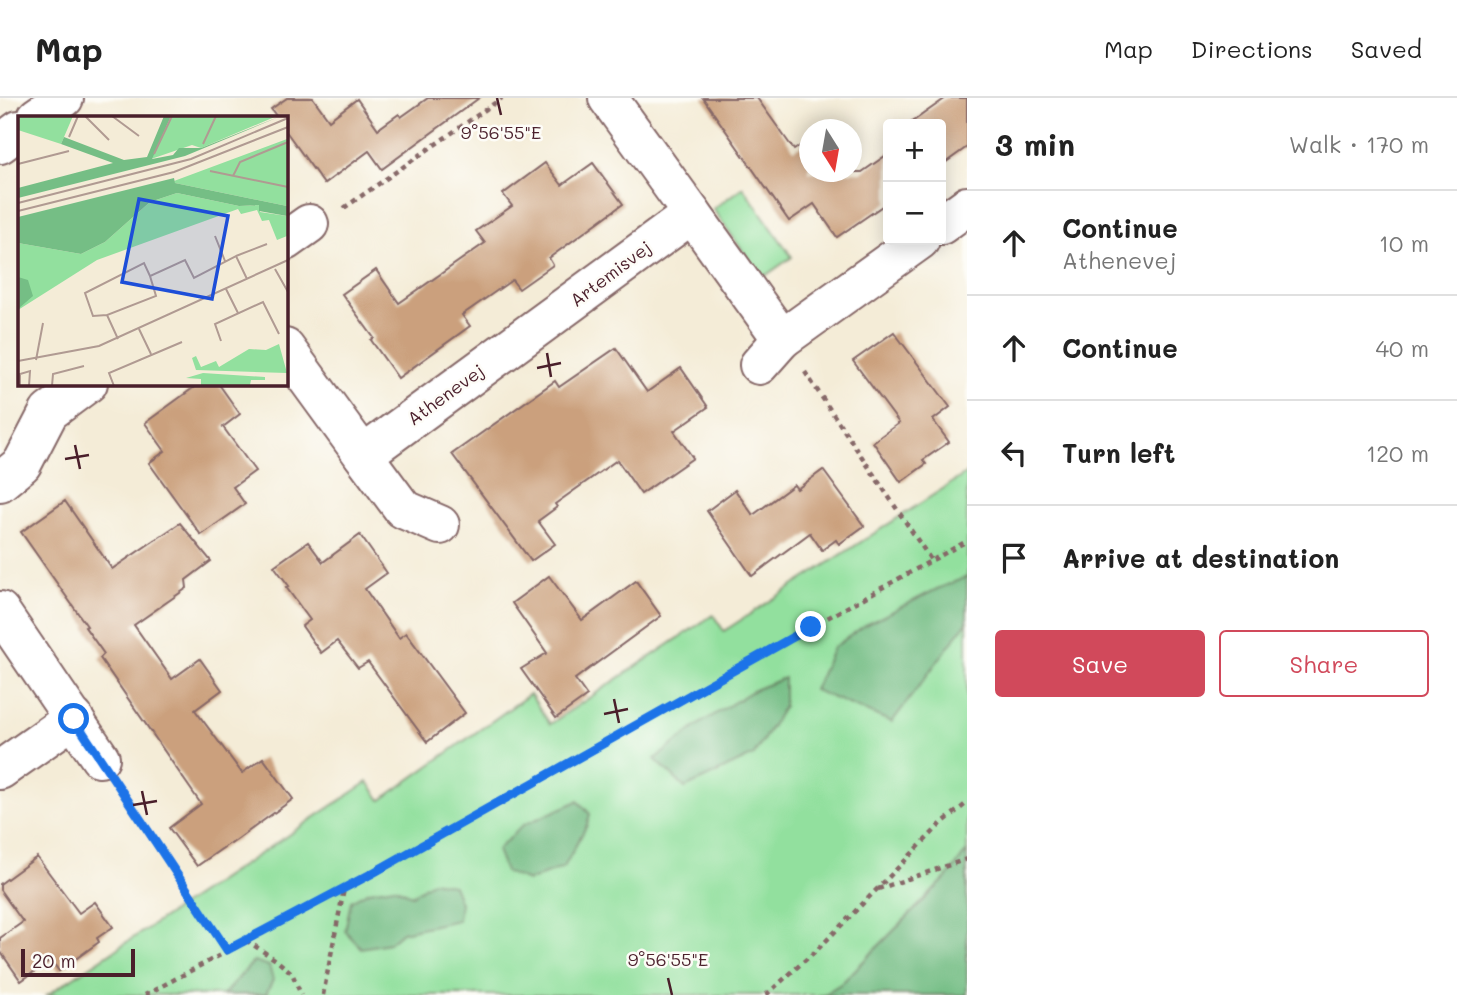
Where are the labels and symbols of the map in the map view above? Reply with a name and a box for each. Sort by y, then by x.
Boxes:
inset map [18,116,287,385]
north arrow [799,119,862,182]
text: 9°56'55"E [461,120,541,144]
street label: Artemisvej [565,235,656,312]
street label: Athenevej [402,358,489,430]
route end [795,611,826,642]
route start [58,703,89,734]
scale bar [21,946,135,978]
text: 9°56'55"E [628,947,708,971]

